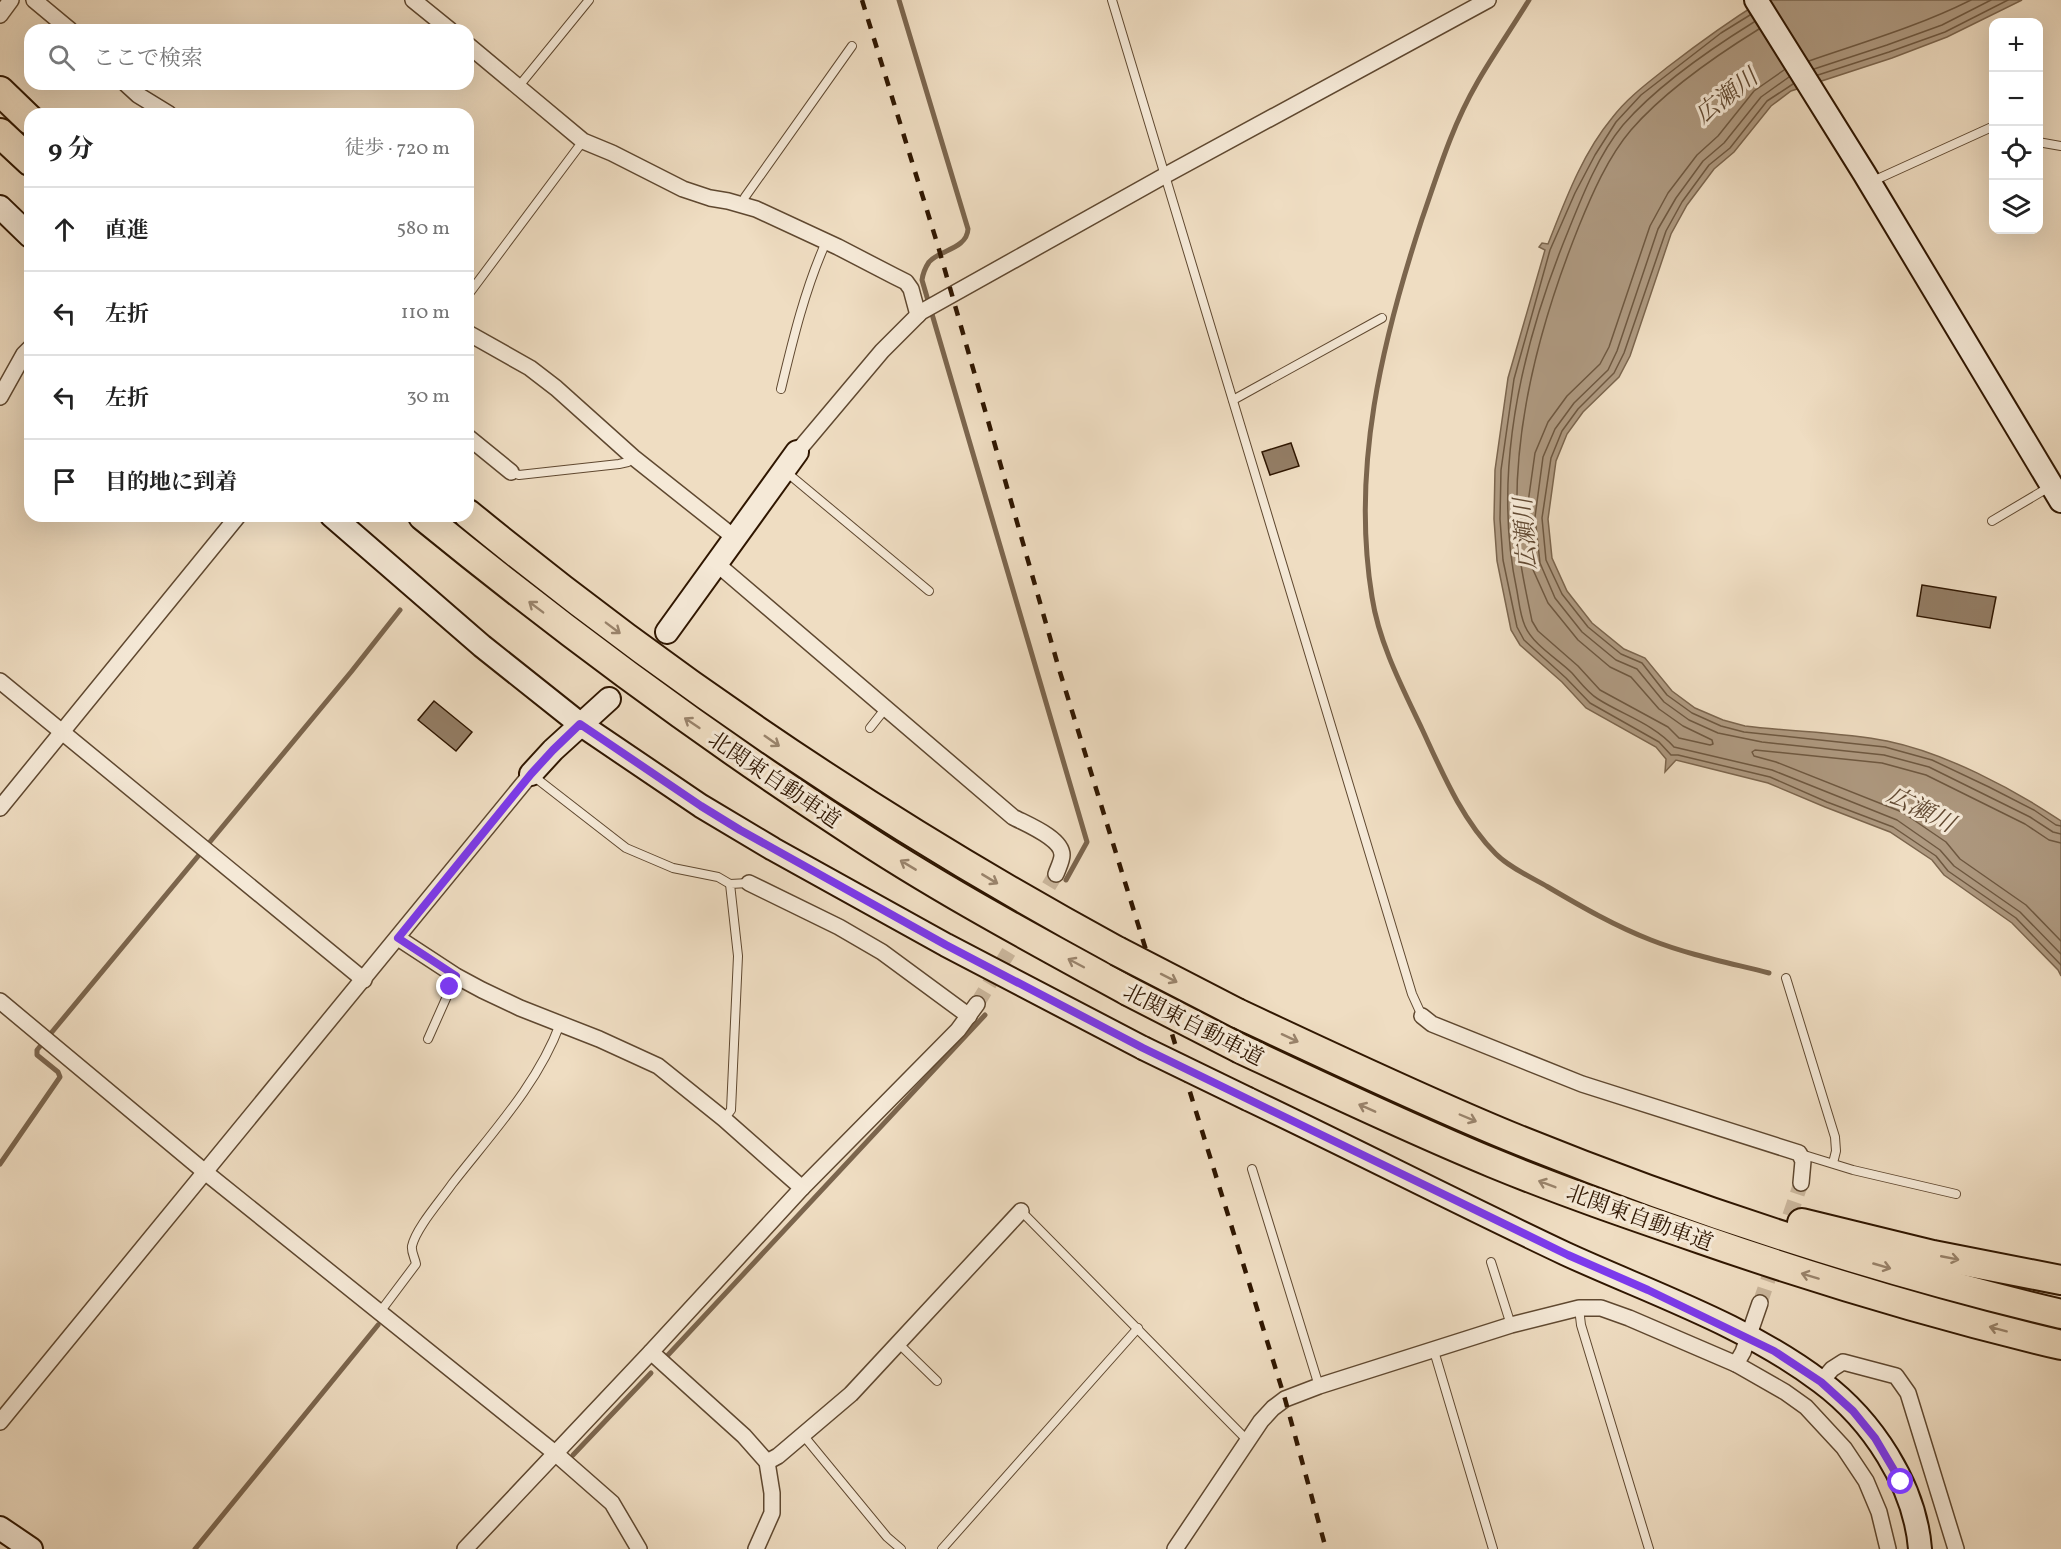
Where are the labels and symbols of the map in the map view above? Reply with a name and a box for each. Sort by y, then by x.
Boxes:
water label: 広瀬川 [1688,60,1768,133]
water label: 広瀬川 [1507,494,1546,571]
one-way arrow [528,601,544,613]
one-way arrow [605,621,621,634]
one-way arrow [685,717,701,729]
street label: 北関東自動車道 [701,725,846,837]
one-way arrow [763,735,779,747]
water label: 広瀬川 [1880,779,1963,844]
one-way arrow [900,859,917,871]
one-way arrow [981,873,998,885]
one-way arrow [1068,957,1086,968]
one-way arrow [1160,972,1177,984]
route end [436,973,462,999]
street label: 北関東自動車道 [1117,977,1269,1075]
one-way arrow [1280,1032,1298,1044]
one-way arrow [1359,1102,1377,1113]
one-way arrow [1458,1113,1476,1124]
one-way arrow [1538,1177,1557,1188]
street label: 北関東自動車道 [1561,1178,1717,1260]
one-way arrow [1940,1253,1960,1264]
one-way arrow [1872,1261,1891,1272]
one-way arrow [1801,1270,1820,1281]
one-way arrow [1989,1323,2008,1334]
route start [1887,1468,1913,1494]

